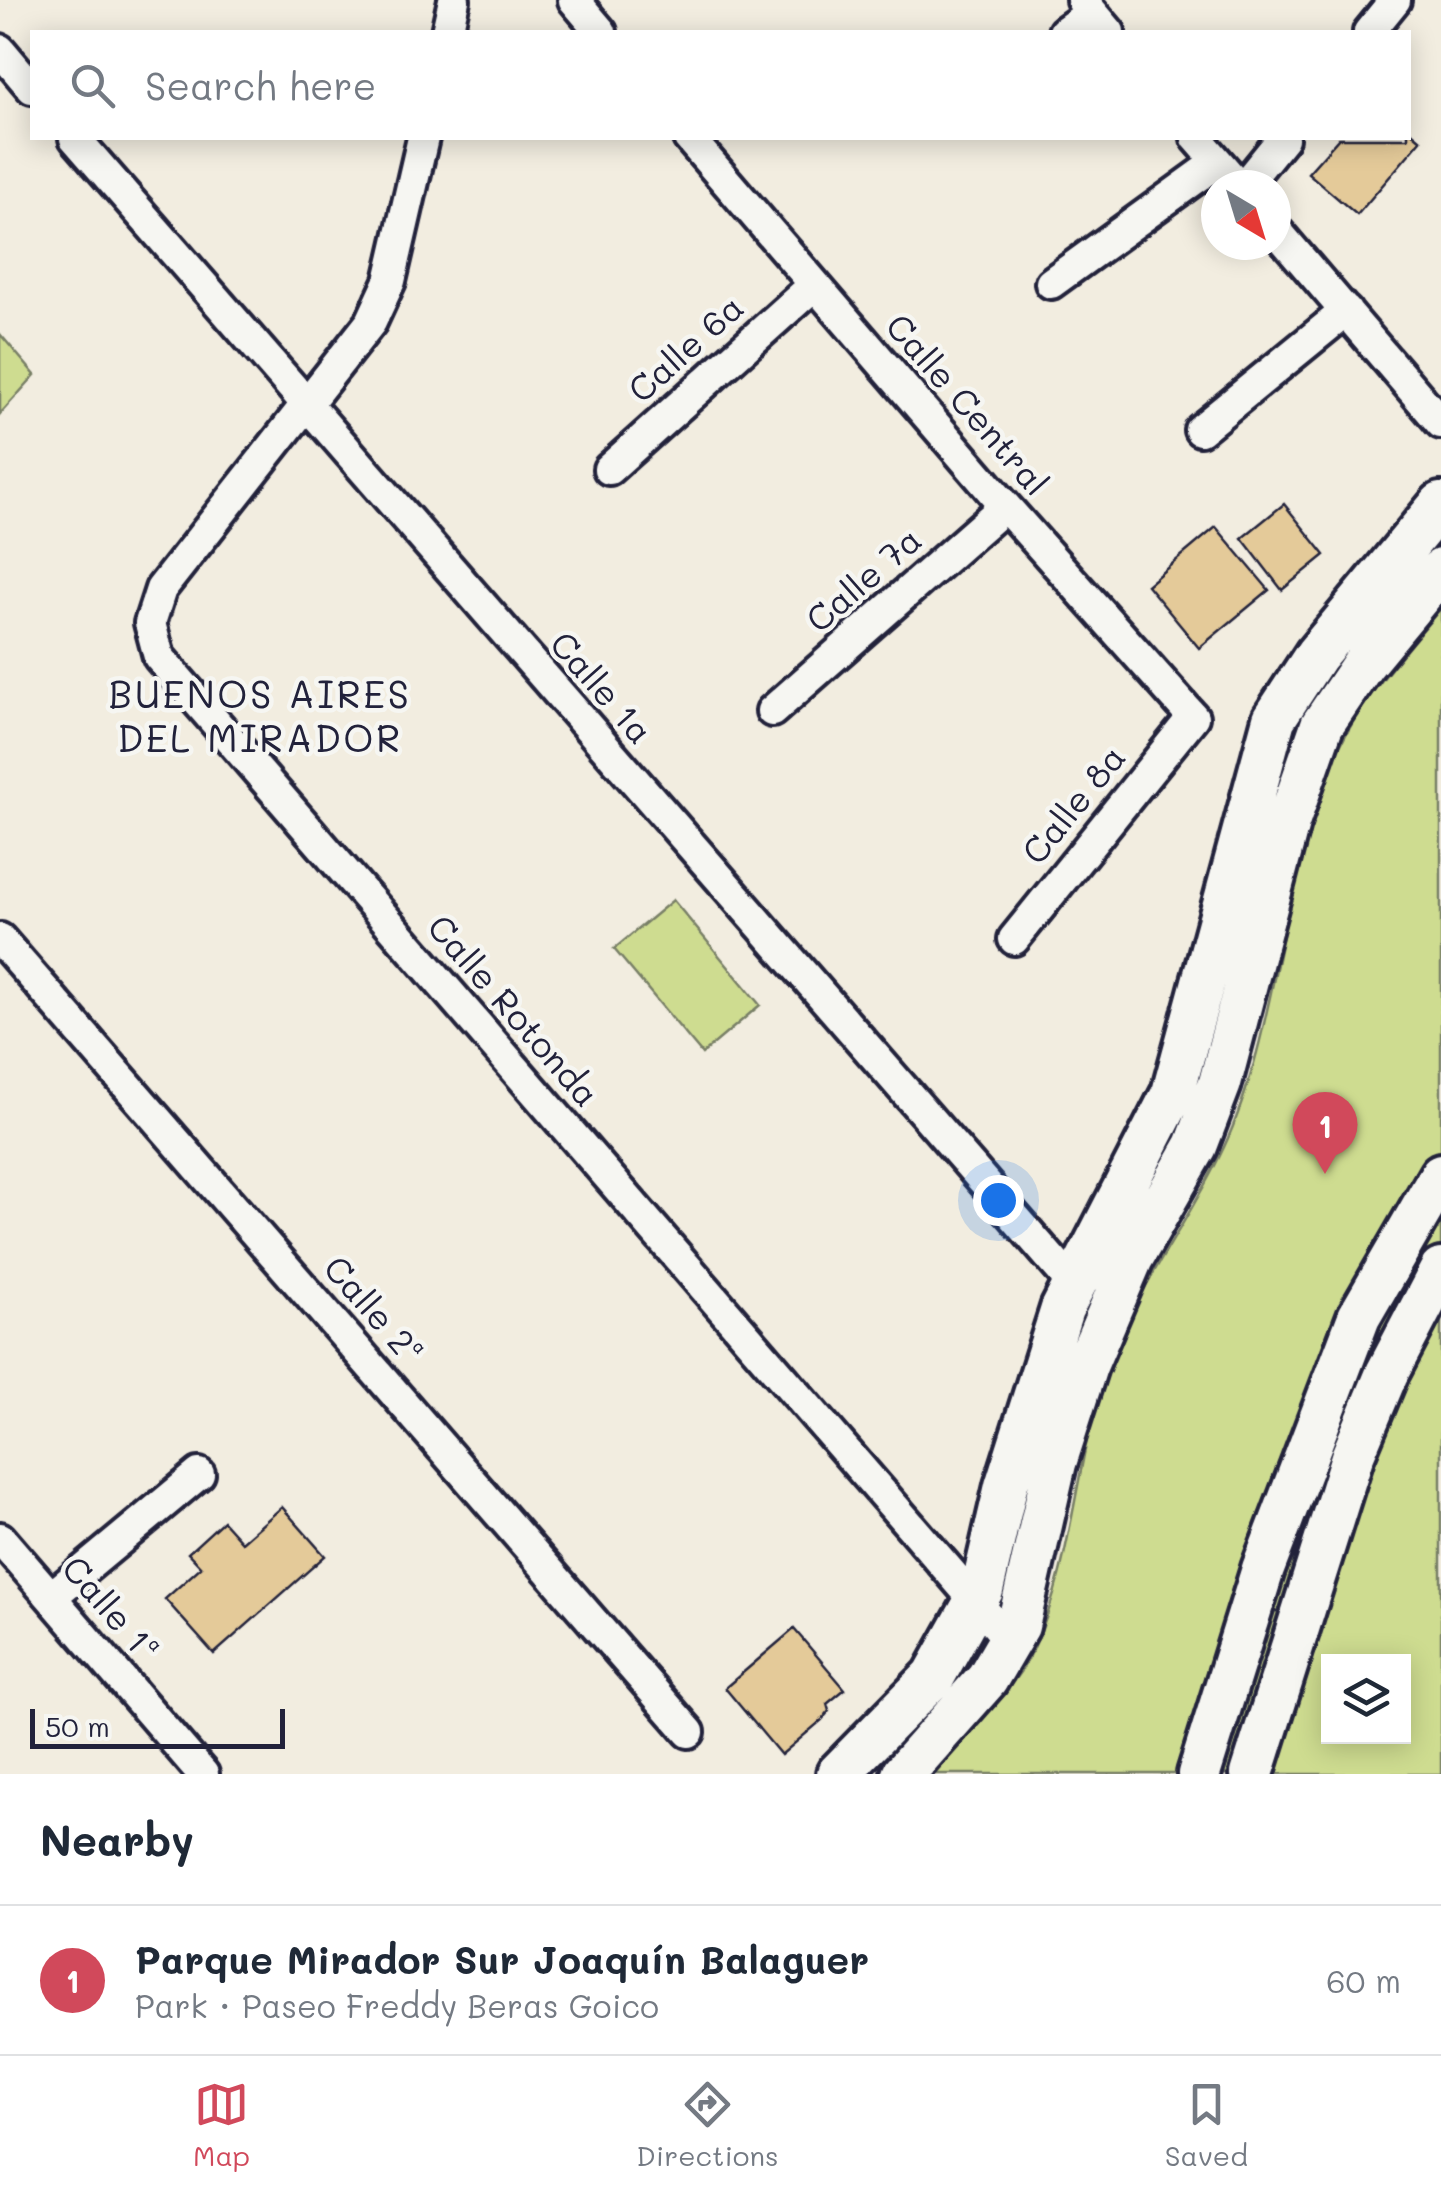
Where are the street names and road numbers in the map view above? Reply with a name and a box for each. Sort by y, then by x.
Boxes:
street label: Calle 6a [617,284,752,412]
street label: Calle Central [877,303,1060,504]
street label: Calle 7a [795,516,930,641]
street label: Calle 1a [541,621,664,753]
street label: Calle 8a [1010,735,1134,873]
street label: Calle Rotonda [418,904,611,1115]
street label: Calle 2ª [315,1245,434,1373]
street label: Calle 1ª [53,1545,170,1670]

